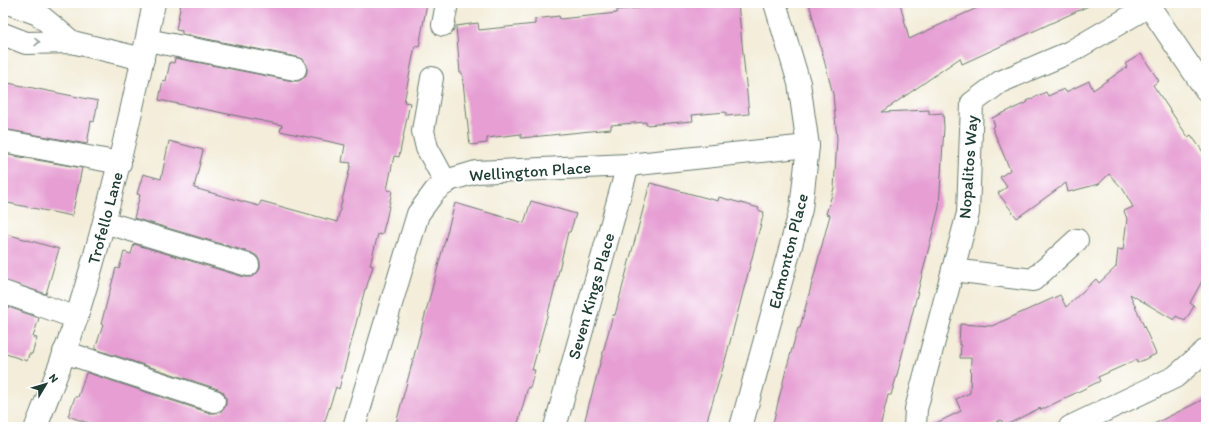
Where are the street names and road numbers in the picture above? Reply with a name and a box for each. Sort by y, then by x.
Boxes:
street label: Nopalitos Way [954,114,982,220]
street label: Wellington Place [468,157,592,185]
street label: Trofello Lane [83,170,127,266]
street label: Edmonton Place [764,191,812,311]
street label: Seven Kings Place [563,230,619,362]

